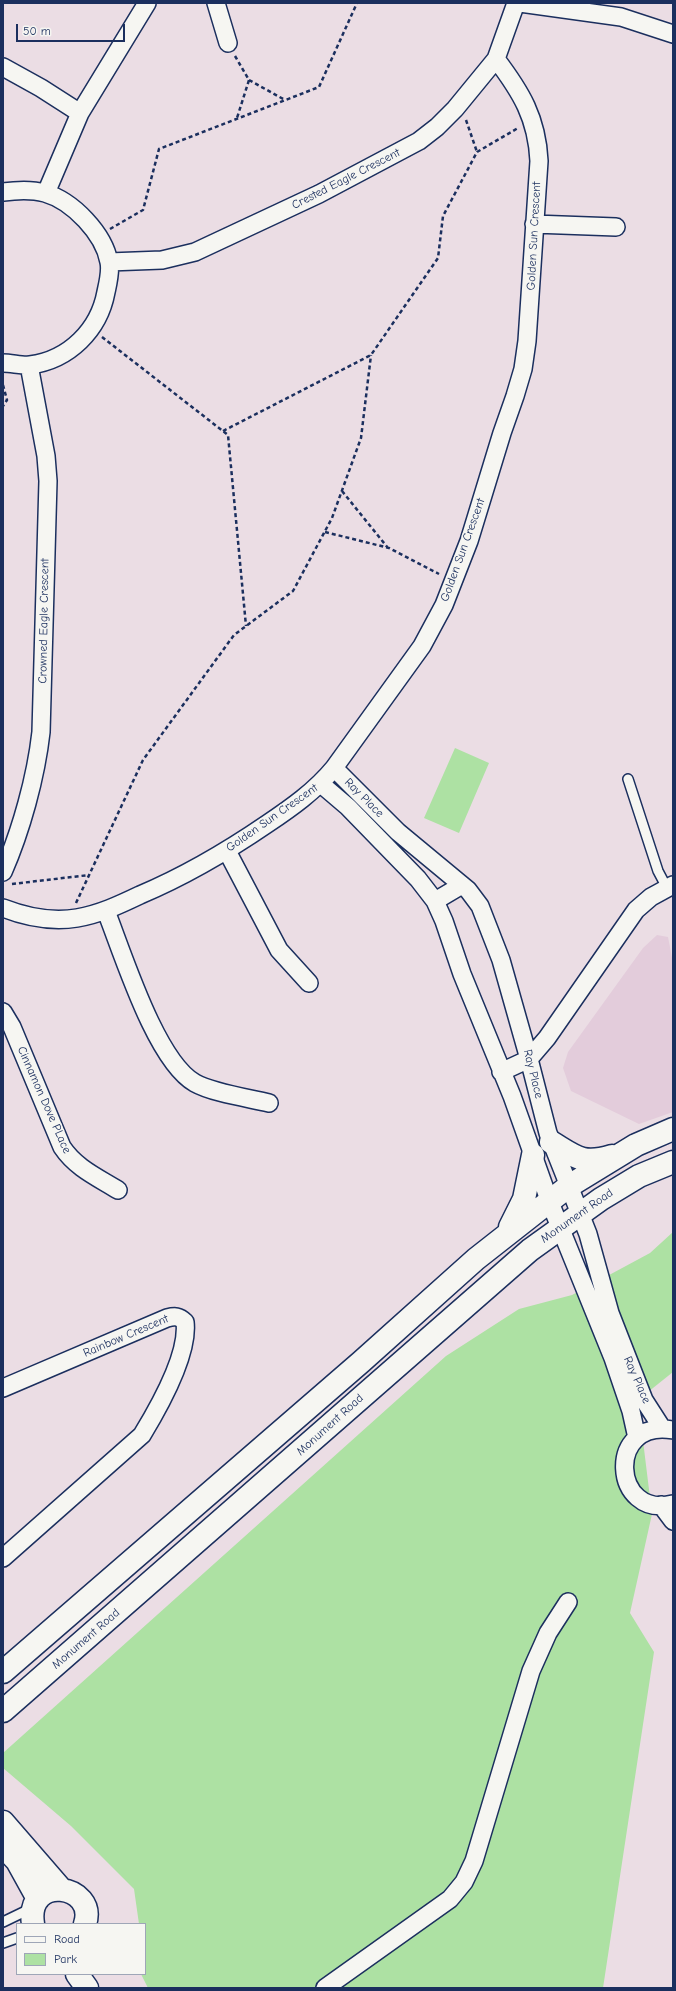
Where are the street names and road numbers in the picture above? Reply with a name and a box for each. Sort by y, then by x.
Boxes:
street label: Crested Eagle Crescent [289,145,403,213]
street label: Golden Sun Crescent [524,181,544,291]
street label: Golden Sun Crescent [438,496,488,604]
street label: Crowned Eagle Crescent [36,558,52,684]
street label: Ray Place [341,775,387,821]
street label: Golden Sun Crescent [223,781,321,855]
street label: Cinnamon Dove PLace [14,1044,74,1156]
street label: Ray Place [520,1048,546,1100]
street label: Monument Road [538,1186,616,1246]
street label: Rainbow Crescent [81,1312,171,1360]
street label: Ray Place [620,1354,654,1406]
street label: Monument Road [294,1391,366,1459]
street label: Monument Road [49,1606,123,1672]

